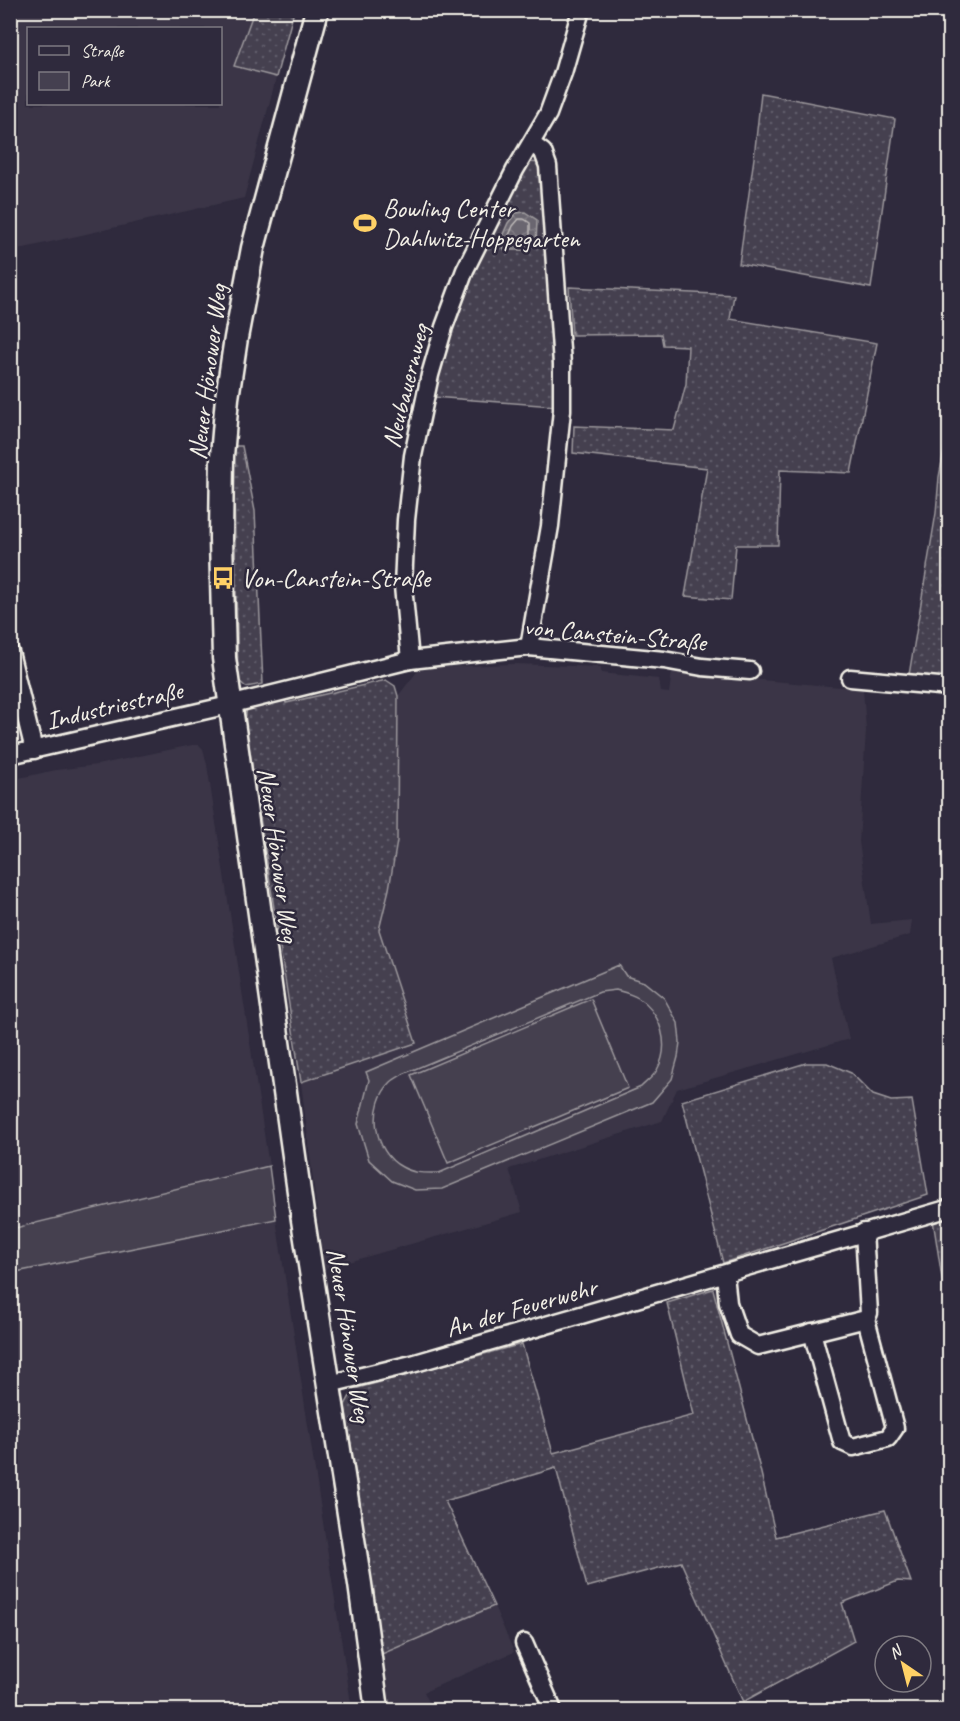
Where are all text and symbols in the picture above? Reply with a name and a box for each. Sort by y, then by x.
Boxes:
legend [27,27,222,105]
text: Straße [81,40,125,62]
text: Park [81,70,111,92]
place label: Bowling Center Dahlwitz-Hoppegarten [383,192,581,255]
sports icon: Bowling Center Dahlwitz-Hoppegarten [352,210,378,236]
street label: Neuer Hönower Weg [180,281,235,462]
street label: Neubauernweg [374,319,437,451]
place label: Von-Canstein-Straße [241,562,432,595]
bus stop icon: Von-Canstein-Straße [210,565,236,591]
street label: von Canstein-Straße [523,610,710,659]
street label: Industriestraße [43,673,188,737]
street label: Neuer Hönower Weg [250,765,307,947]
street label: Neuer Hönower Weg [319,1245,380,1427]
street label: An der Feuerwehr [442,1269,603,1345]
north arrow [873,1634,933,1694]
text: N [885,1640,907,1664]

